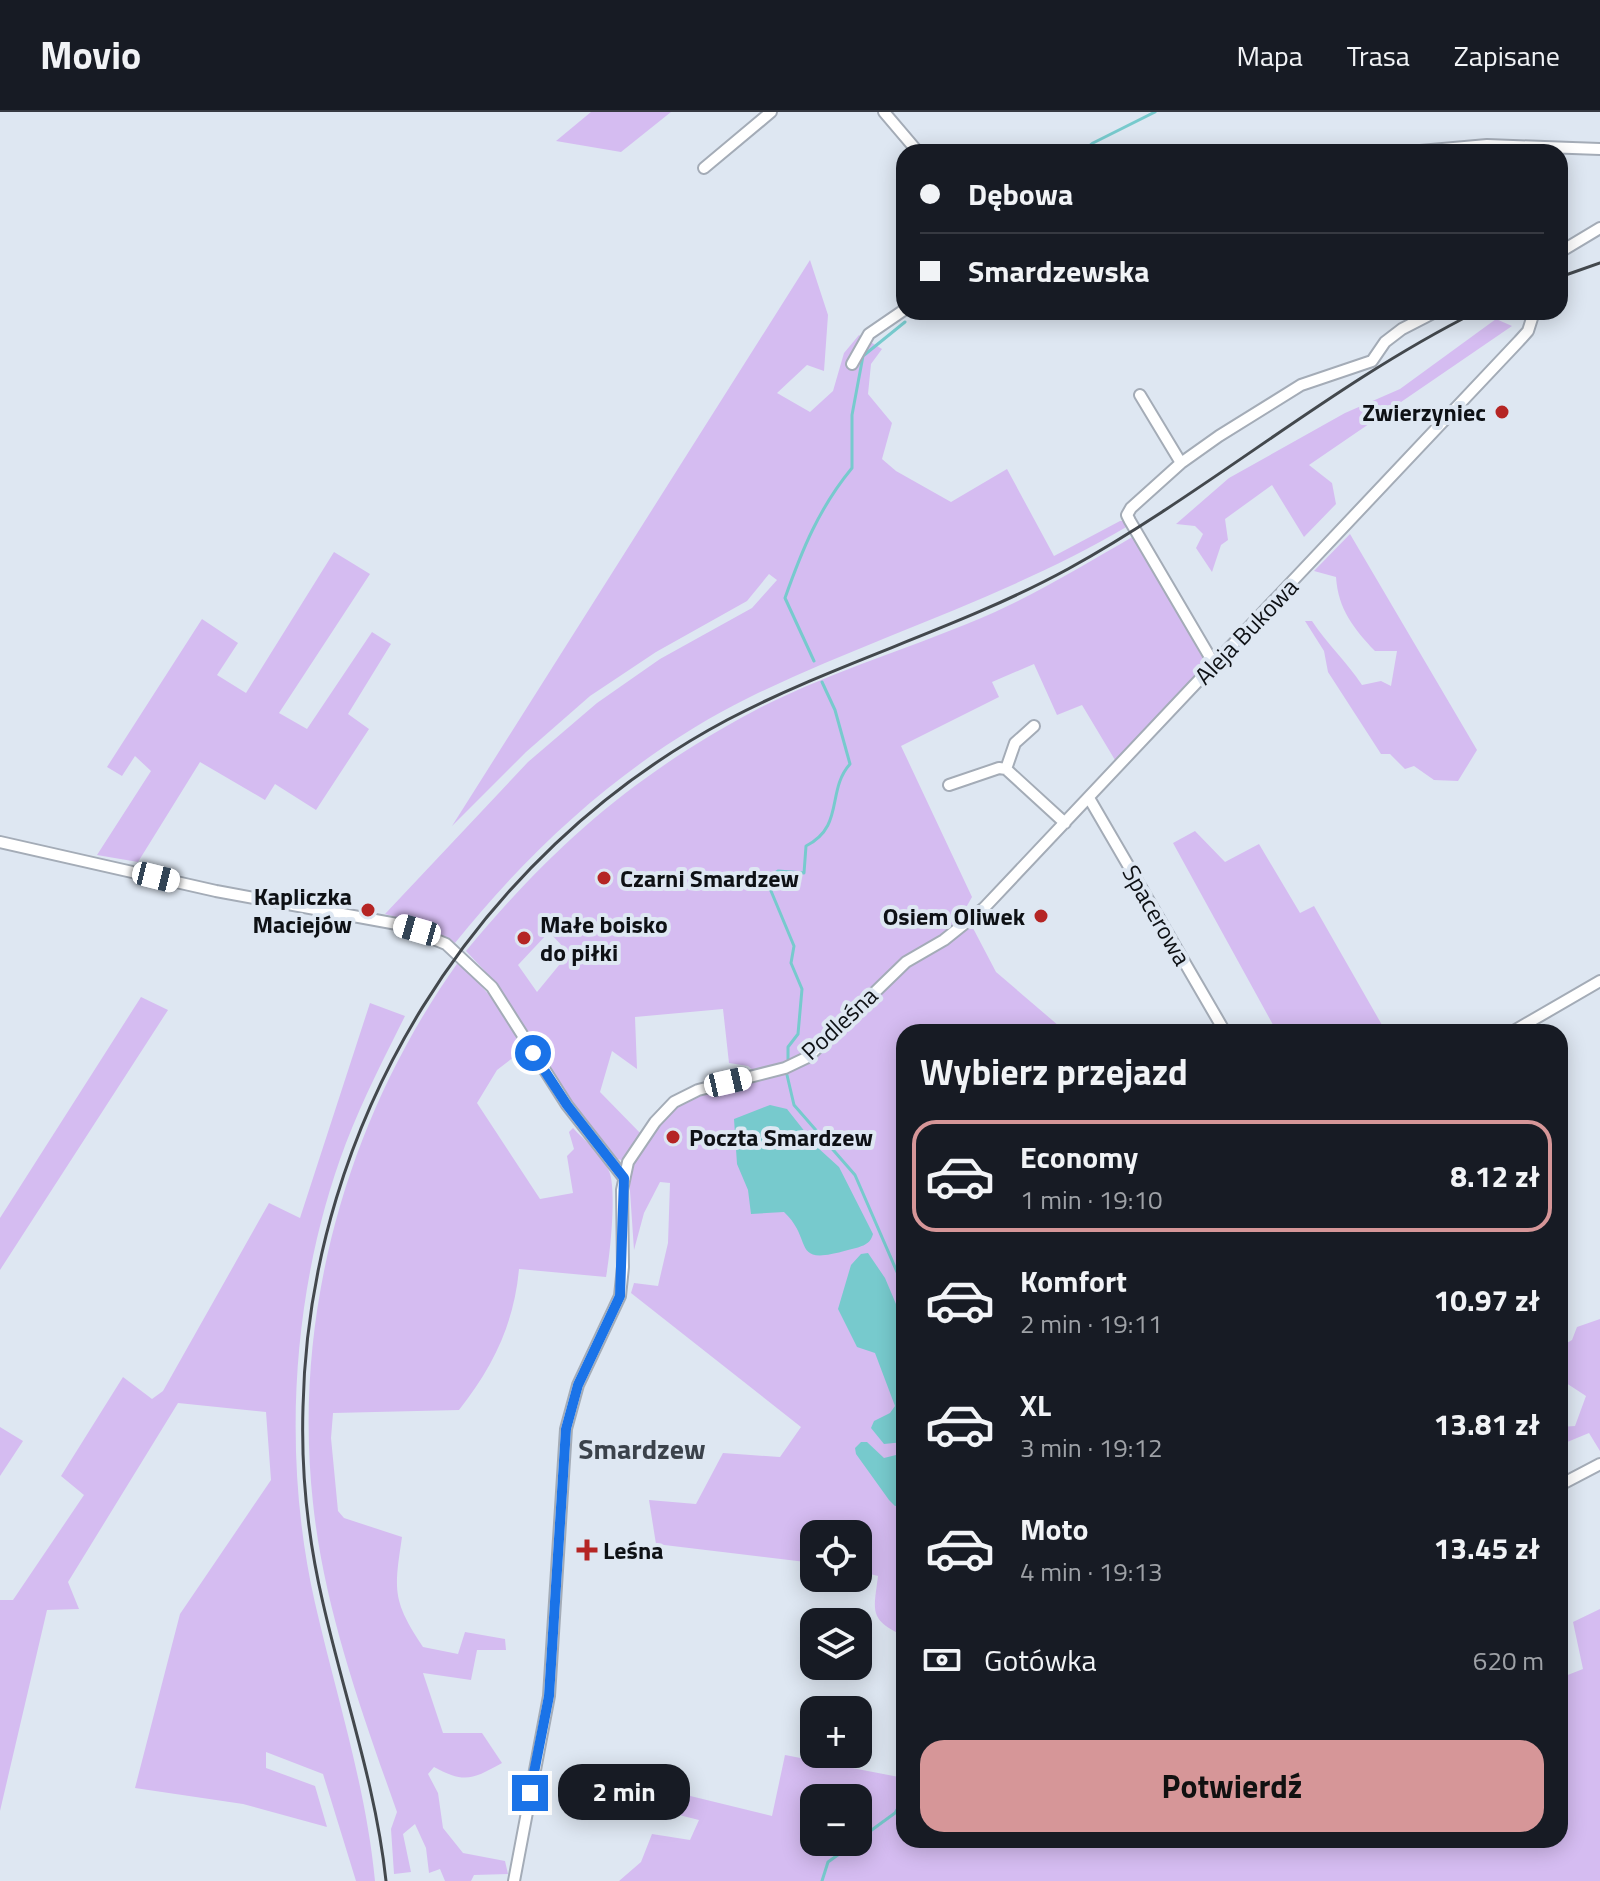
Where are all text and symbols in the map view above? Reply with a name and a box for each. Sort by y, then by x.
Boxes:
text: Movio [40,26,141,84]
text: Mapa [1236,34,1303,77]
text: Trasa [1347,34,1410,77]
text: Zapisane [1454,34,1560,77]
text: Dębowa [968,171,1073,217]
text: Smardzewska [968,248,1149,294]
place label: Zwierzyniec [1362,394,1486,430]
marker: Zwierzyniec [1493,403,1511,421]
street label: Aleja Bukowa [1186,570,1306,692]
street label: Spacerowa [1114,858,1200,972]
car [130,860,182,894]
place label: Czarni Smardzew [620,860,799,896]
marker: Czarni Smardzew [595,869,613,887]
place label: Kapliczka Maciejów [252,878,352,942]
place label: Osiem Oliwek [883,898,1026,934]
marker: Kapliczka Maciejów [359,901,377,919]
place label: Małe boisko do piłki [540,906,668,970]
marker: Osiem Oliwek [1032,907,1050,925]
car [391,912,443,948]
marker: Małe boisko do piłki [515,929,533,947]
street label: Podleśna [793,978,885,1068]
route start [515,1035,551,1071]
text: Wybierz przejazd [920,1044,1188,1099]
car [702,1065,754,1099]
place label: Poczta Smardzew [689,1119,873,1155]
marker: Poczta Smardzew [664,1128,682,1146]
text: Economy [1020,1134,1138,1180]
icon: car [924,1140,996,1212]
text: 8.12 zł [1450,1153,1540,1199]
text: 1 min · 19:10 [1020,1180,1163,1219]
text: Komfort [1020,1258,1127,1304]
icon: car [924,1264,996,1336]
text: 10.97 zł [1433,1277,1540,1323]
text: 2 min · 19:11 [1020,1304,1163,1343]
text: XL [1020,1382,1051,1428]
icon: car [924,1388,996,1460]
text: 13.81 zł [1433,1401,1540,1447]
district label: Smardzew [578,1427,706,1470]
text: 3 min · 19:12 [1020,1428,1163,1467]
text: Moto [1020,1506,1088,1552]
icon: car [924,1512,996,1584]
map controls [800,1520,872,1856]
button: locate [800,1520,872,1592]
text: 13.45 zł [1433,1525,1540,1571]
place label: Leśna [603,1532,663,1568]
marker: Leśna [578,1541,596,1559]
text: 4 min · 19:13 [1020,1552,1163,1591]
button: layers [800,1608,872,1680]
text: Gotówka [984,1637,1097,1683]
icon: cash [920,1638,964,1682]
text: 620 m [1473,1641,1544,1680]
button: + [800,1696,872,1768]
button: Potwierdź [920,1740,1544,1832]
callout: 2 min [558,1765,690,1821]
text: 2 min [592,1772,656,1811]
route end [512,1775,548,1811]
button: − [800,1784,872,1856]

